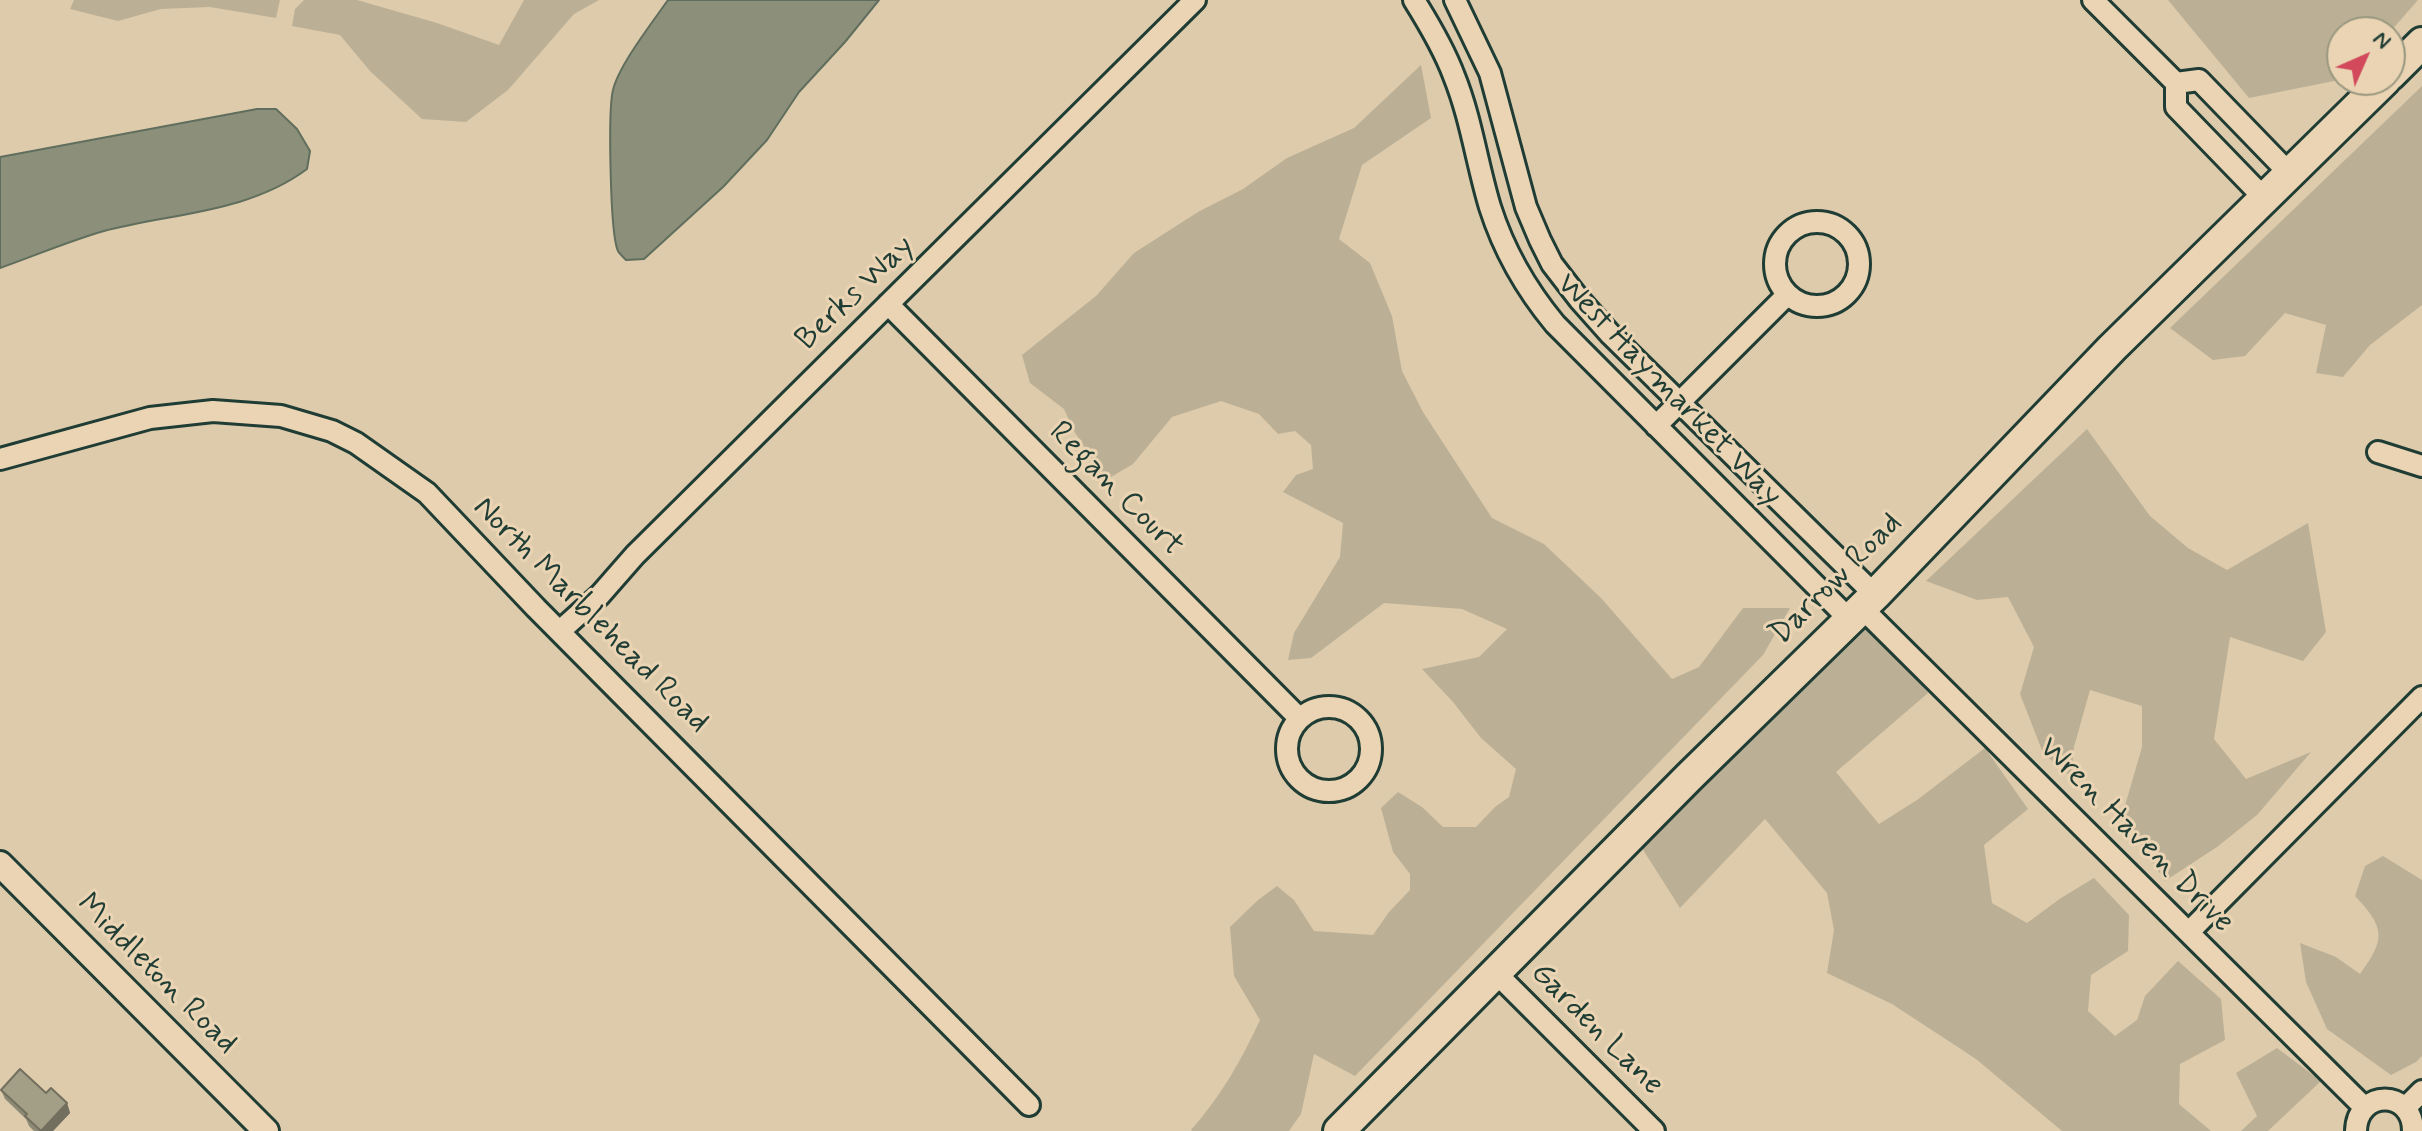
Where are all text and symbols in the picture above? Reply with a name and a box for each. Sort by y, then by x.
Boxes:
north arrow [2326,16,2406,96]
text: N [2366,25,2397,56]
street label: Berks Way [789,228,923,360]
street label: West Haymarket Way [1547,266,1789,516]
street label: Regan Court [1039,414,1191,566]
street label: North Marblehead Road [464,490,716,742]
street label: Darrow Road [1763,506,1911,654]
street label: Wren Haven Drive [2029,730,2241,942]
street label: Middleton Road [68,887,244,1063]
street label: Garden Lane [1521,955,1671,1105]

